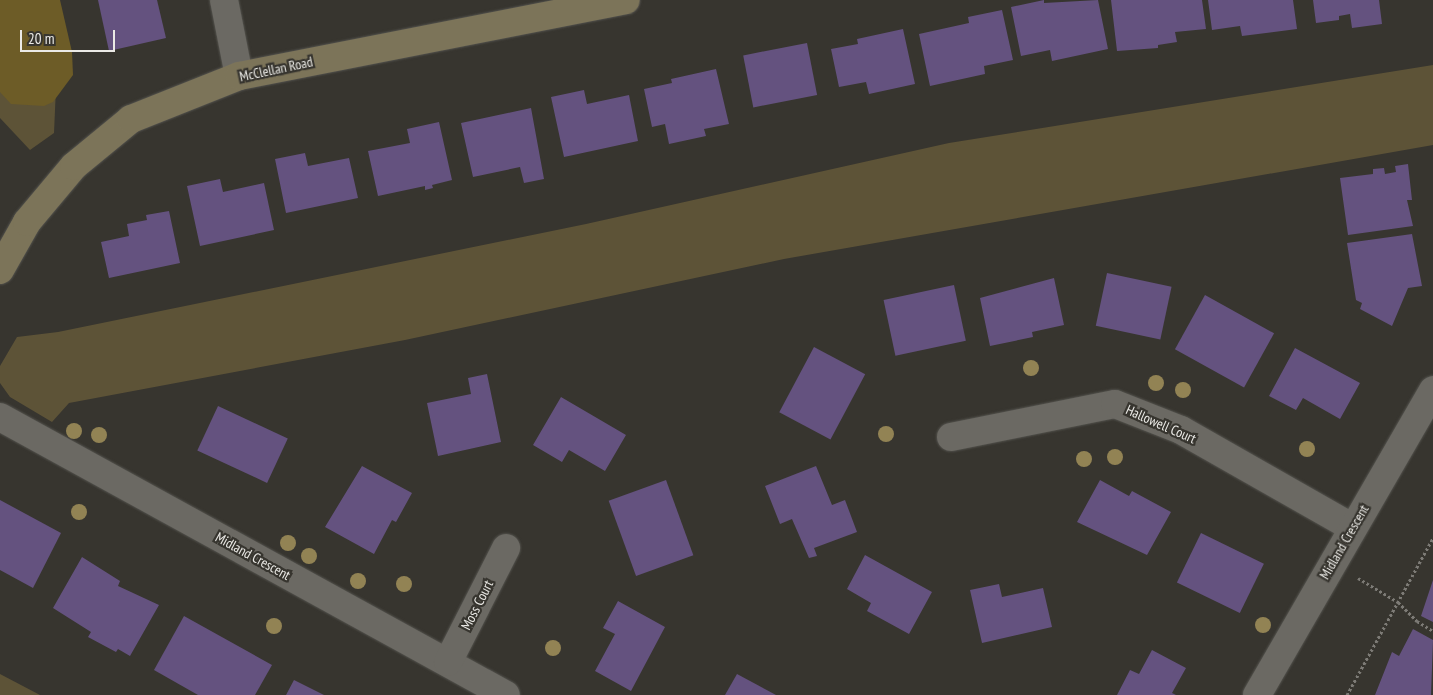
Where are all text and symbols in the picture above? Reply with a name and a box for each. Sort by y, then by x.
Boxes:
scale bar [22,20,118,52]
text: 20 m [28,29,54,48]
street label: McClellan Road [238,53,314,85]
street label: Hallowell Court [1123,401,1199,447]
street label: Midland Crescent [1316,502,1372,582]
street label: Midland Crescent [213,528,293,584]
street label: Moss Court [457,577,497,633]

